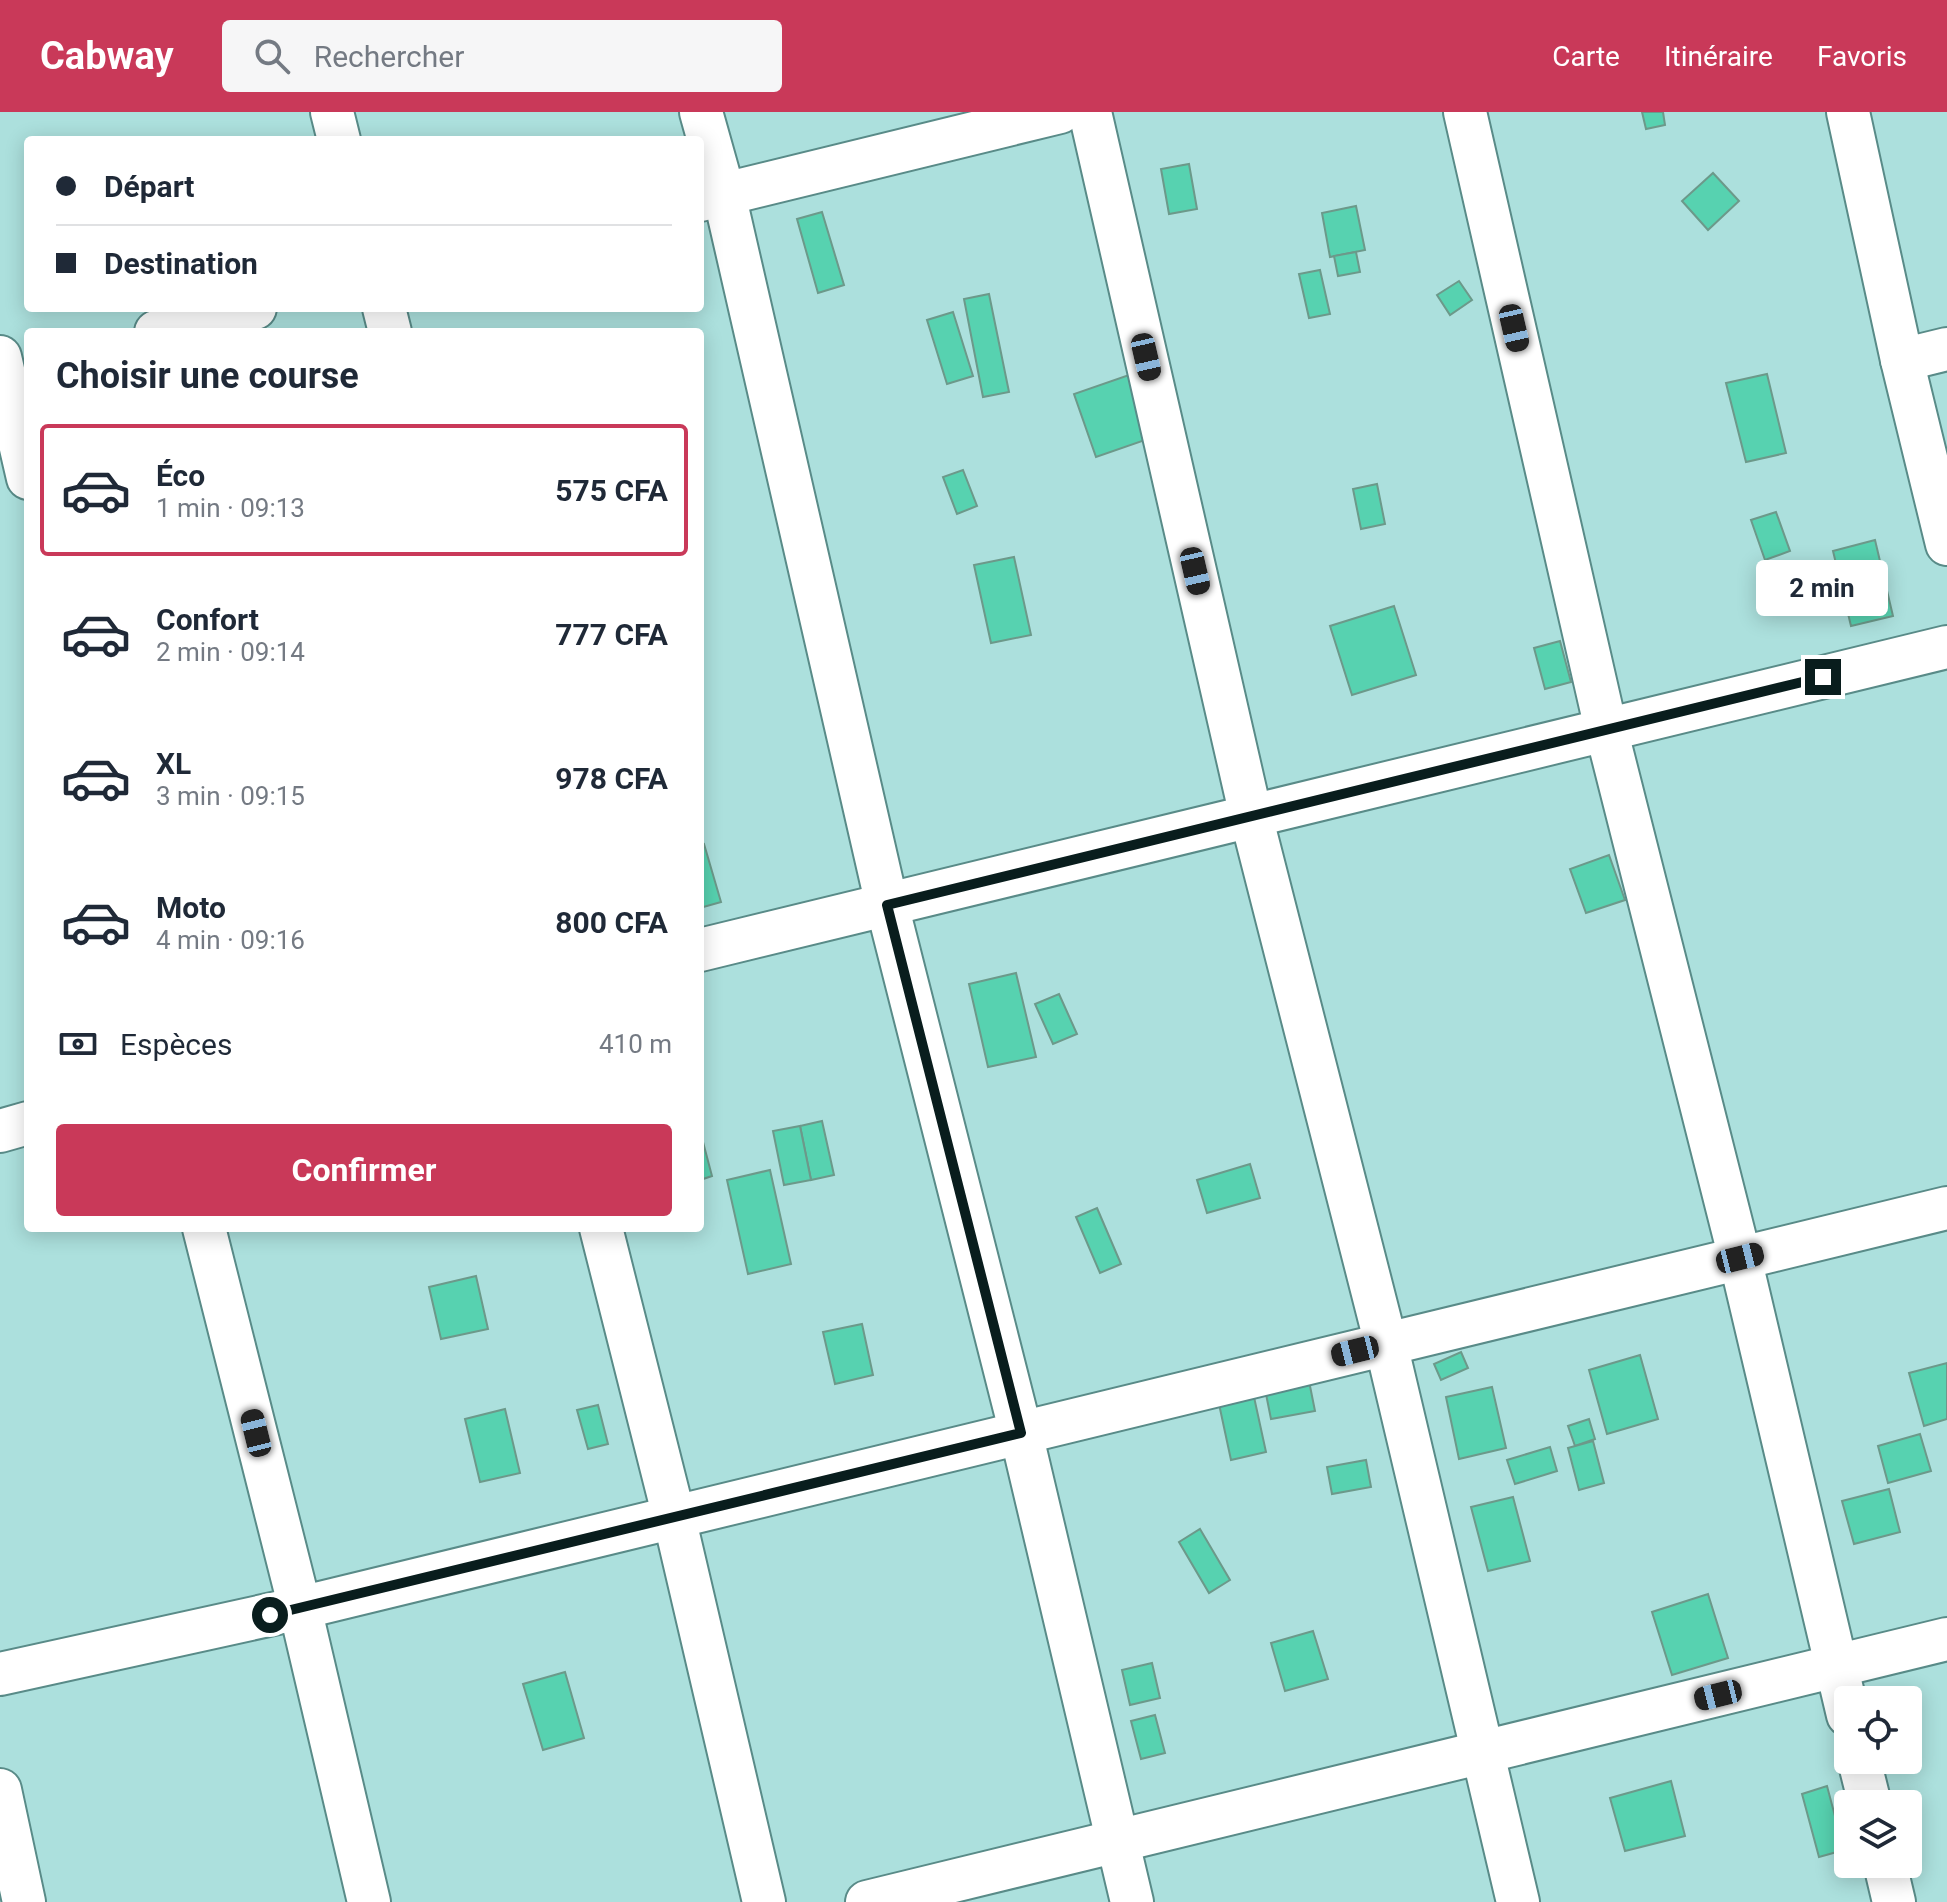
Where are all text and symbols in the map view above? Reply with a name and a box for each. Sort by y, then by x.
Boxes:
search box [222,20,782,92]
text: Cabway [40,34,174,78]
icon: search [250,34,294,78]
text: Rechercher [314,39,464,74]
text: Carte [1552,40,1620,73]
text: Itinéraire [1664,40,1773,73]
text: Favoris [1817,40,1907,73]
text: Départ [104,169,195,204]
text: Destination [104,246,258,281]
car [1497,302,1531,354]
car [1129,331,1163,383]
text: Choisir une course [56,355,359,397]
icon: car [60,454,132,526]
text: Éco [156,458,205,493]
text: 575 CFA [555,473,668,508]
text: 1 min · 09:13 [156,493,305,523]
car [1178,545,1212,597]
callout: 2 min [1757,561,1889,617]
text: 2 min [1789,573,1855,603]
icon: car [60,598,132,670]
text: Confort [156,602,259,637]
text: 777 CFA [555,617,668,652]
text: 2 min · 09:14 [156,637,305,667]
route end [1805,659,1841,695]
icon: car [60,742,132,814]
text: XL [156,746,191,781]
text: 978 CFA [555,761,668,796]
text: 3 min · 09:15 [156,781,305,811]
icon: car [60,886,132,958]
text: Moto [156,890,226,925]
text: 800 CFA [555,905,668,940]
text: 4 min · 09:16 [156,925,305,955]
icon: cash [56,1022,100,1066]
text: Espèces [120,1027,232,1062]
text: 410 m [599,1029,672,1059]
button: Confirmer [56,1124,672,1216]
car [1714,1241,1766,1275]
car [1329,1334,1381,1368]
car [239,1407,273,1459]
route start [252,1597,288,1633]
car [1692,1678,1744,1712]
map controls [1834,1686,1922,1878]
button: locate [1834,1686,1922,1774]
button: layers [1834,1790,1922,1878]

